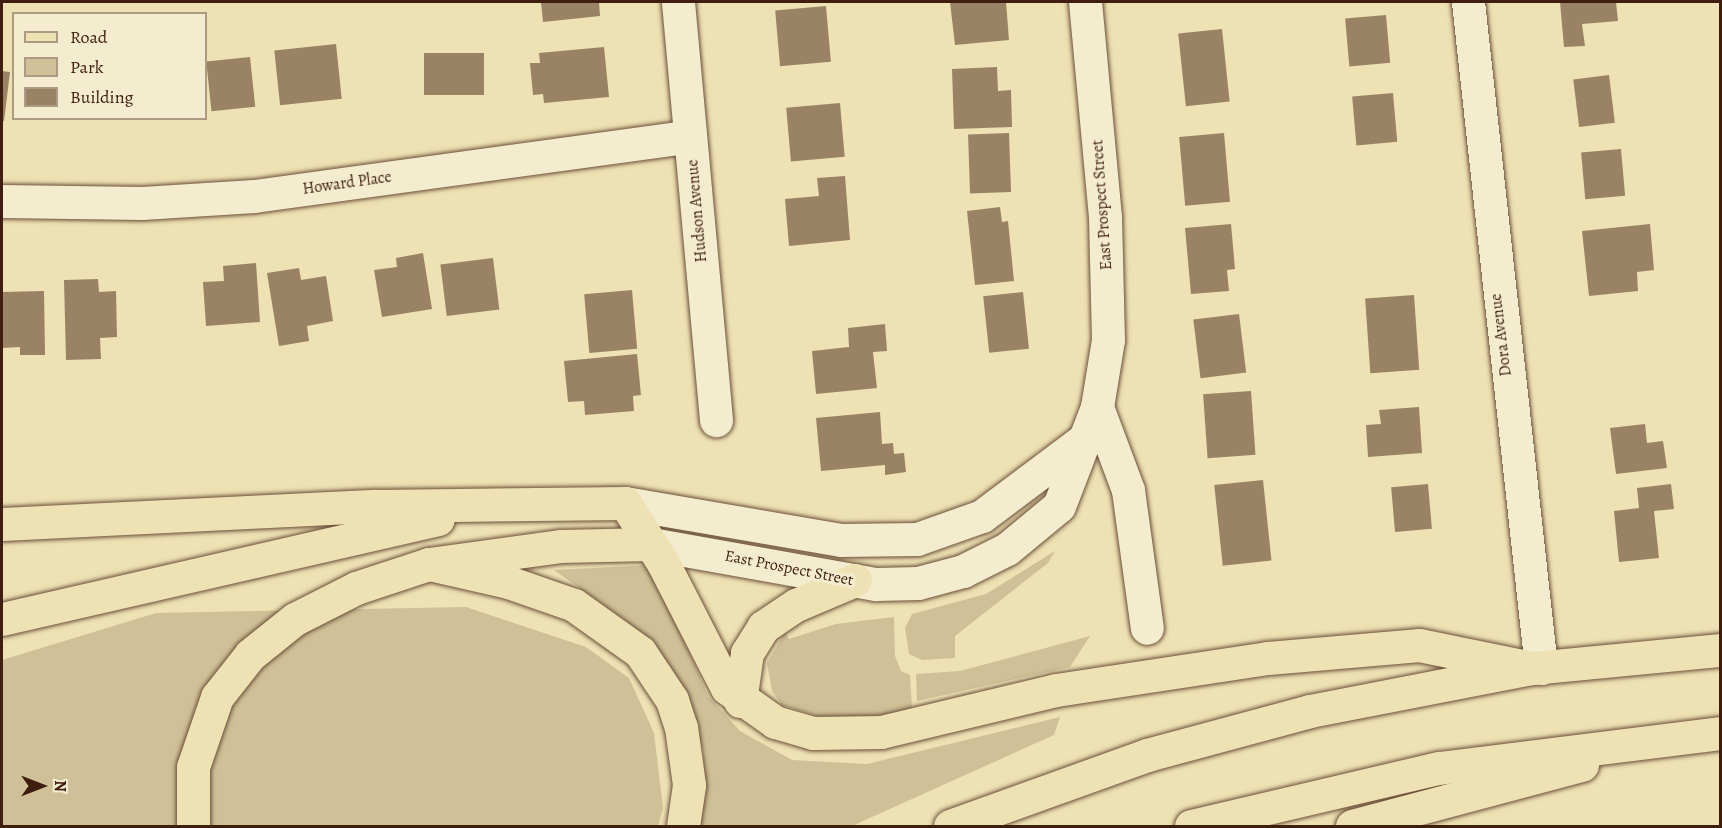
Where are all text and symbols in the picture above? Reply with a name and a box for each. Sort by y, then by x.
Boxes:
legend [12,12,207,120]
text: Road [70,25,107,49]
text: Park [70,55,104,79]
text: Building [70,85,134,109]
street label: East Prospect Street [1088,139,1116,271]
street label: Hudson Avenue [683,159,711,263]
street label: Howard Place [301,167,393,199]
street label: Dora Avenue [1486,292,1516,378]
street label: East Prospect Street [723,546,855,590]
north arrow [12,756,72,816]
text: N [49,780,71,792]

